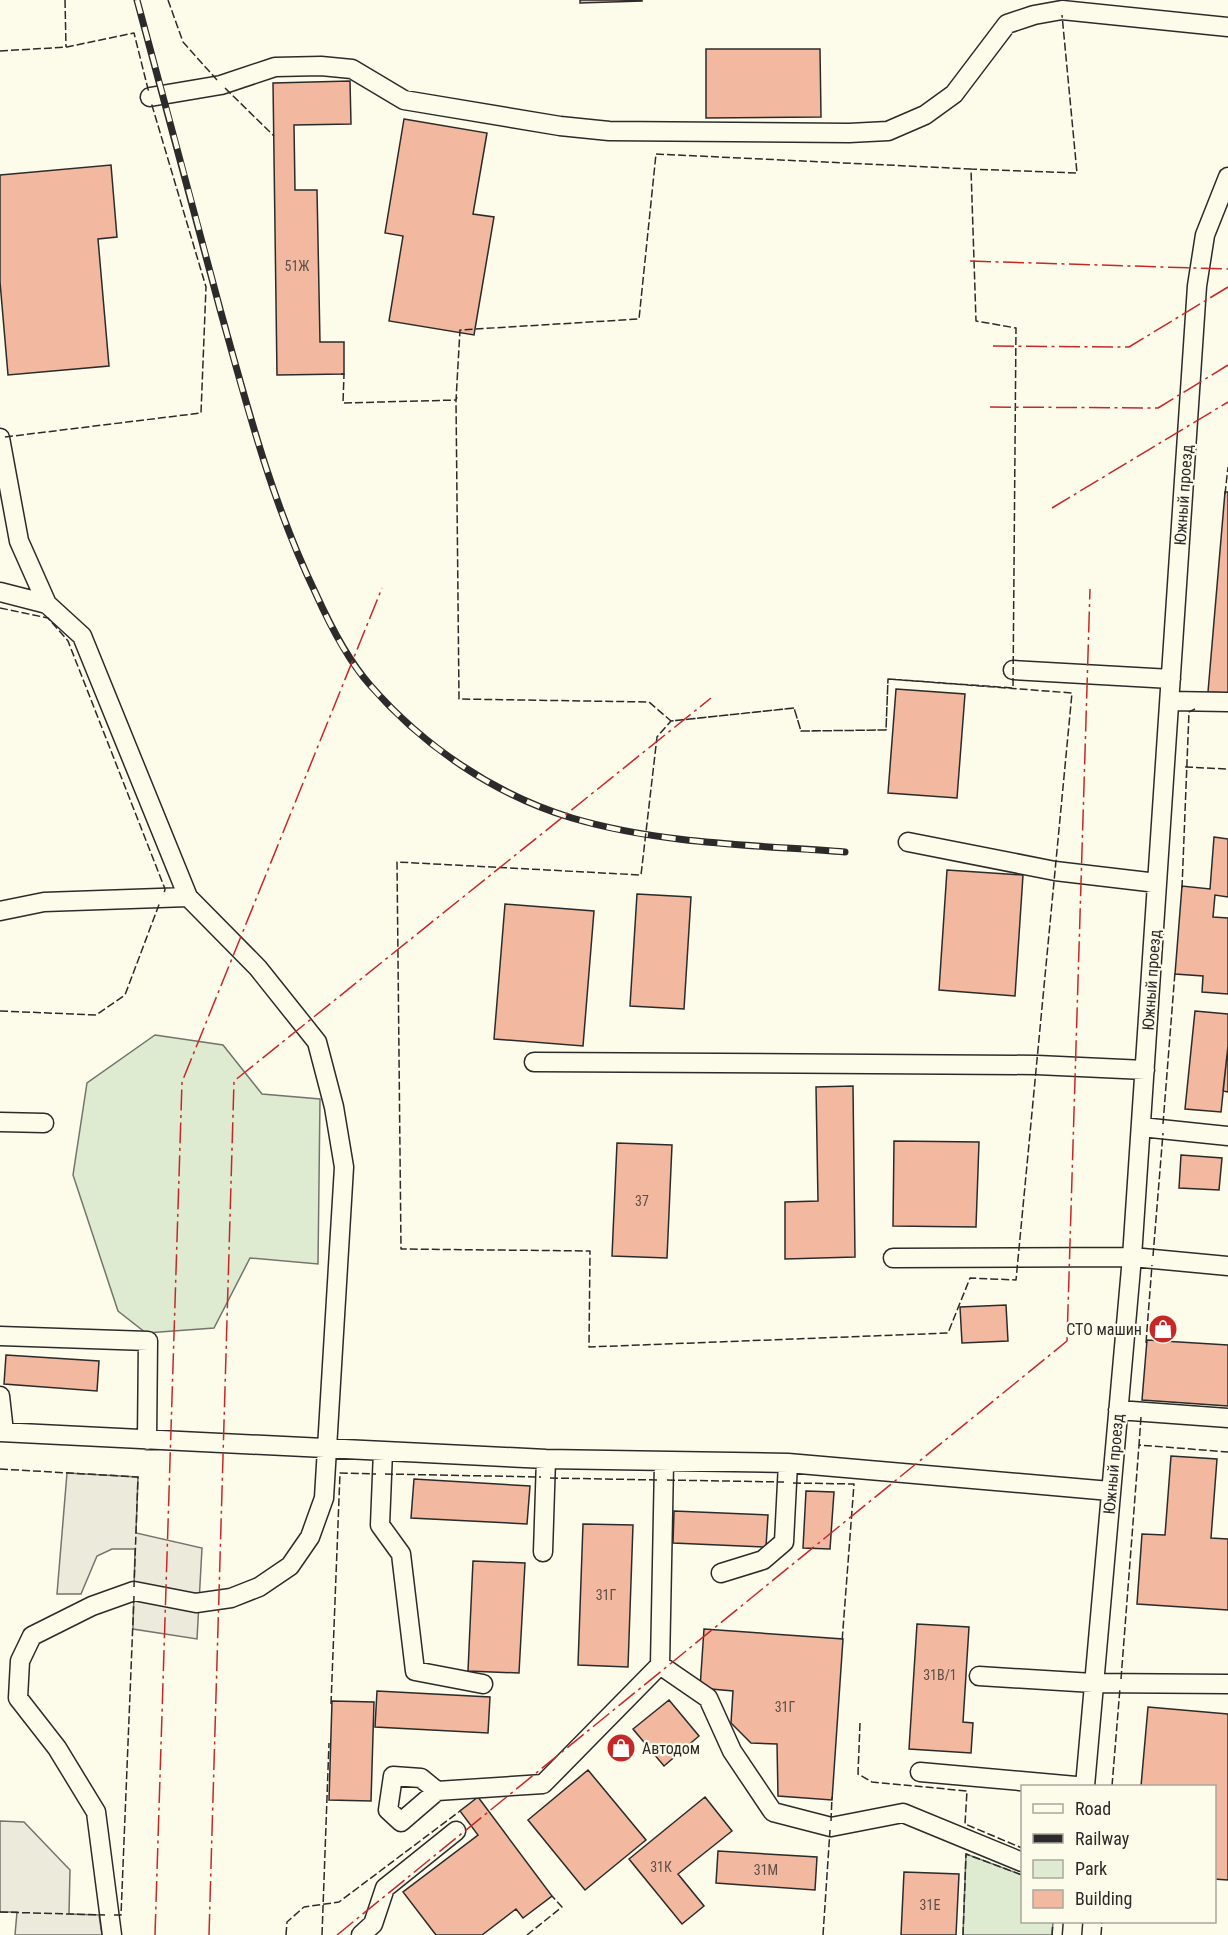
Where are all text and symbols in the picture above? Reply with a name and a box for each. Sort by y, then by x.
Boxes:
house number: 51Ж [285,258,309,274]
street label: Южный проезд [1170,444,1197,546]
street label: Южный проезд [1138,929,1165,1031]
house number: 37 [635,1193,649,1209]
shop icon: СТО машин [1147,1313,1179,1345]
place label: СТО машин [1066,1320,1142,1339]
street label: Южный проезд [1100,1412,1127,1515]
house number: 31Г [596,1587,616,1603]
house number: 31В/1 [923,1667,957,1683]
house number: 31Г [775,1699,795,1715]
shop icon: Автодом [605,1732,637,1764]
place label: Автодом [642,1739,700,1758]
legend [1021,1785,1216,1923]
text: Road [1075,1798,1111,1819]
text: Railway [1075,1828,1130,1849]
text: Park [1075,1858,1107,1879]
house number: 31К [650,1859,672,1875]
house number: 31М [754,1862,778,1878]
text: Building [1075,1888,1132,1909]
house number: 31Е [920,1897,940,1913]

